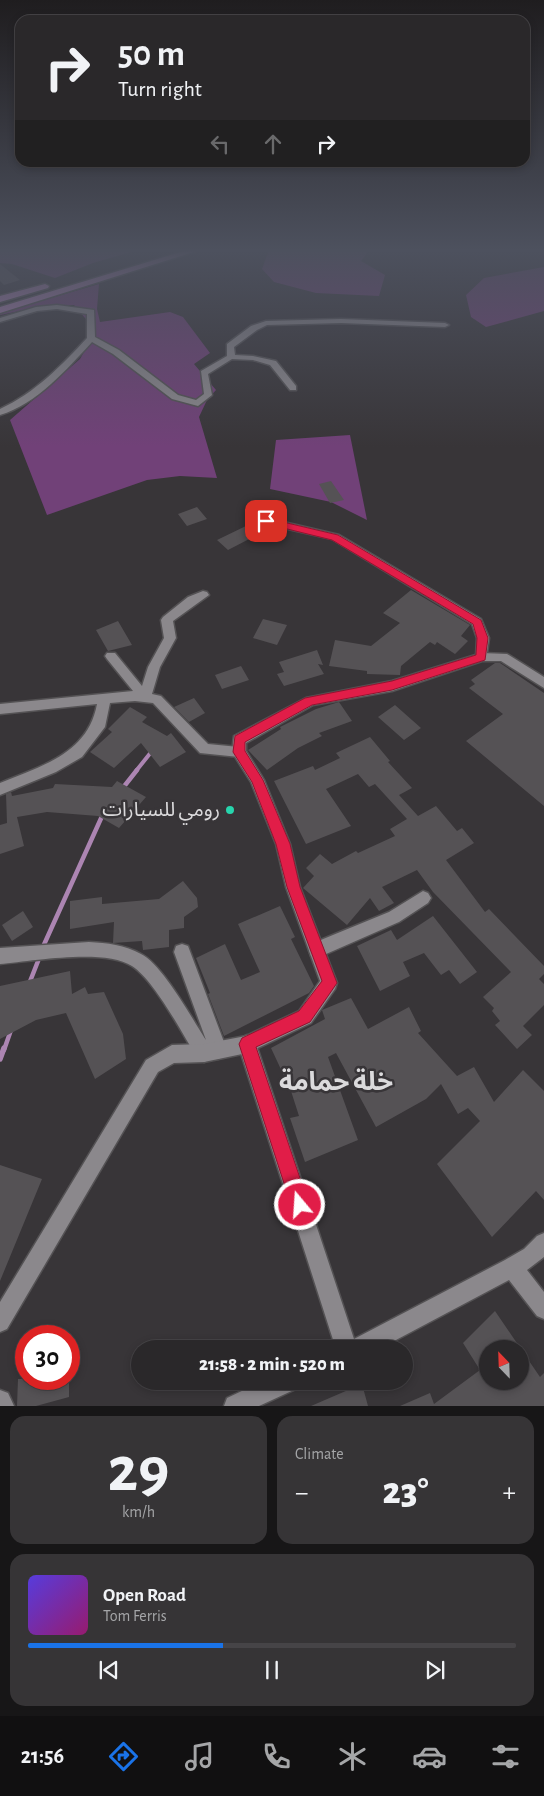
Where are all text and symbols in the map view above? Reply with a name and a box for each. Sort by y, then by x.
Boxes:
icon: right [35,35,100,100]
text: 50 m [118,37,185,72]
text: Turn right [118,78,202,100]
icon: left [206,130,234,158]
icon: ahead [259,130,287,158]
icon: right [312,130,340,158]
pin [245,500,287,542]
icon: arrive [252,507,280,535]
place label: رومي للسيارات [102,800,220,825]
marker: رومي للسيارات [224,804,236,816]
district label: خلة حمامة [279,1068,393,1095]
position arrow [273,1178,325,1230]
speed limit sign: 30 [15,1325,80,1390]
north arrow [479,1340,529,1390]
map controls [479,1340,529,1390]
text: 21:58 · 2 min · 520 m [199,1355,345,1374]
text: 29 [107,1438,170,1503]
text: Climate [295,1446,344,1462]
text: 23° [382,1473,429,1511]
text: − [295,1479,308,1507]
text: + [503,1479,516,1507]
text: km/h [122,1504,155,1520]
text: Open Road [103,1586,186,1605]
text: Tom Ferris [103,1608,167,1624]
icon: previous [95,1656,123,1684]
icon: pause [258,1656,286,1684]
icon: next [421,1656,449,1684]
icon: directions [106,1739,141,1774]
icon: music [182,1739,217,1774]
icon: phone [259,1739,294,1774]
icon: climate [335,1739,370,1774]
icon: car [412,1739,447,1774]
icon: filters [488,1739,523,1774]
text: 21:56 [21,1745,64,1767]

